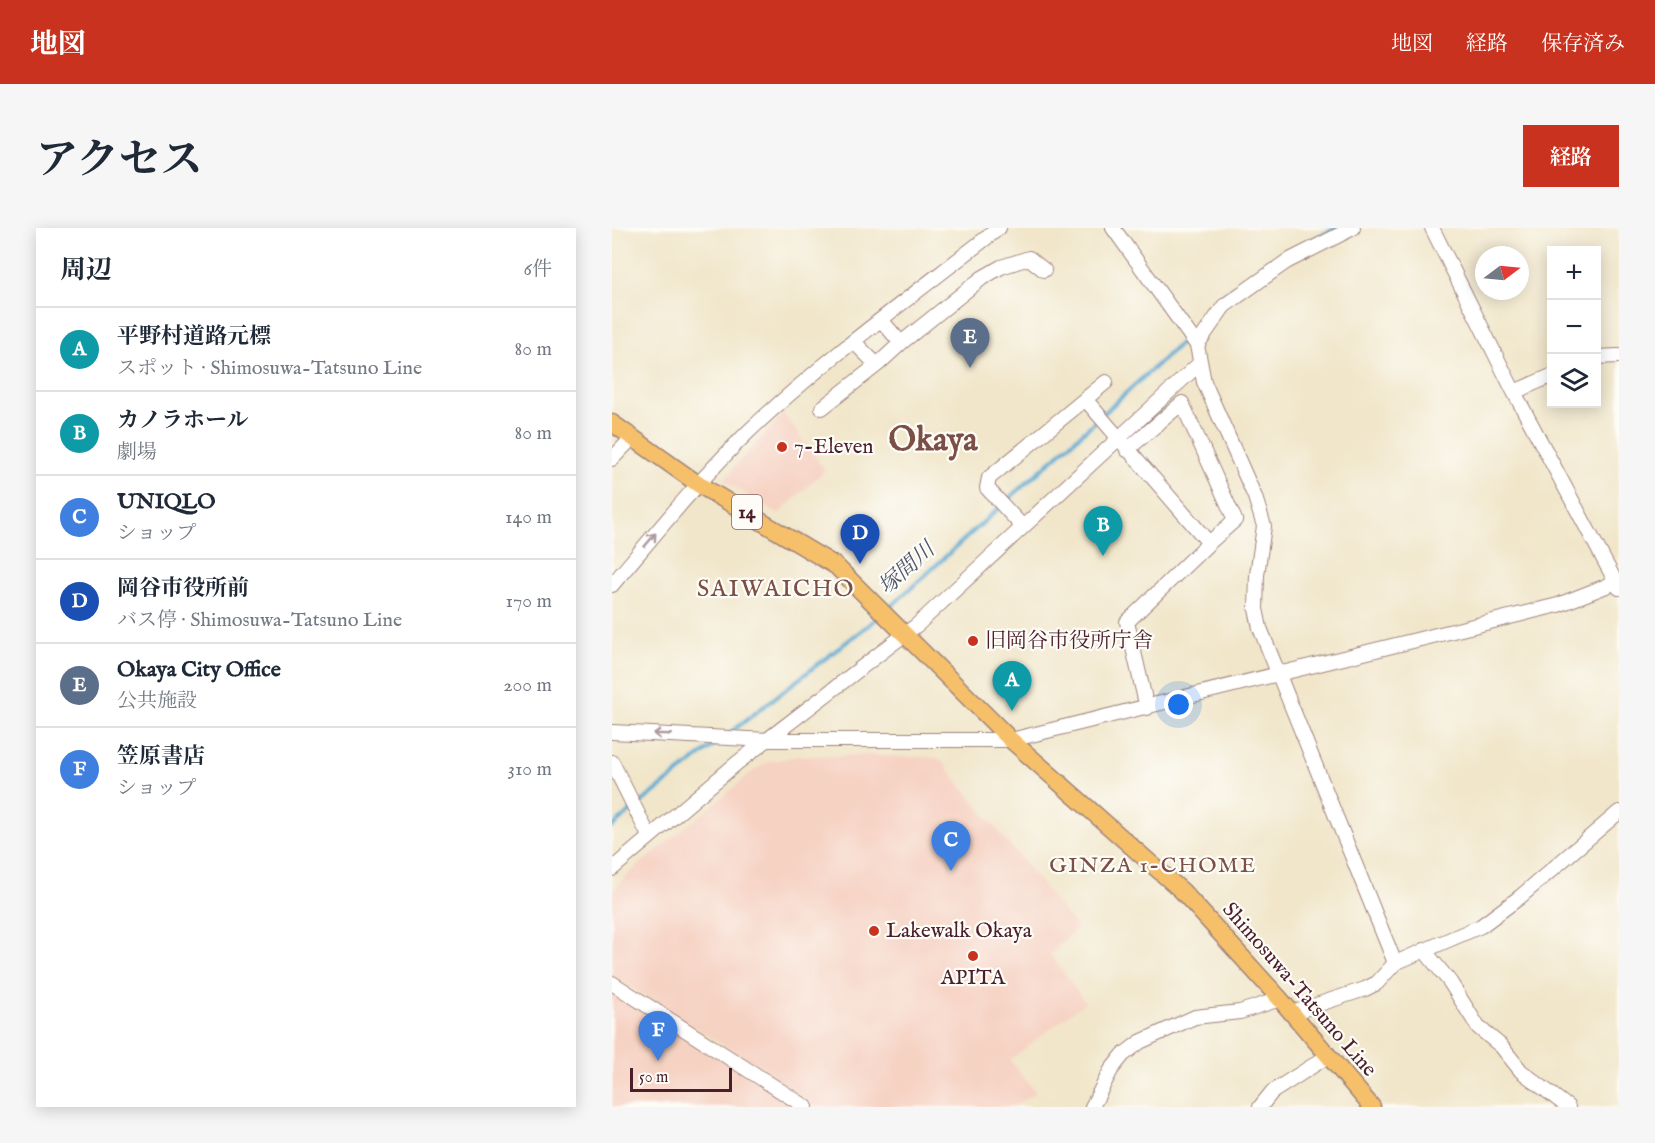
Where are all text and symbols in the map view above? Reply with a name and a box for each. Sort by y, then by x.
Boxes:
text: 地図 [30,28,86,63]
text: 地図 [1391,31,1433,58]
text: 経路 [1466,31,1508,58]
text: 保存済み [1541,31,1625,58]
button: 経路 [1523,125,1619,187]
text: アクセス [36,135,203,188]
north arrow [1475,246,1529,300]
map controls [1547,246,1601,408]
button: + [1547,246,1601,300]
text: 周辺 [60,254,112,287]
text: 6件 [524,257,552,282]
button: − [1547,300,1601,354]
pin: E [950,318,990,368]
text: 平野村道路元標 [117,323,271,351]
text: A [73,337,86,362]
text: 80 m [515,337,552,362]
button: layers [1547,354,1601,408]
text: スポット · Shimosuwa-Tatsuno Line [117,356,422,381]
text: カノラホール [117,407,249,435]
district label: Okaya [888,420,978,462]
text: B [73,421,86,446]
text: 80 m [515,421,552,446]
place label: 7-Eleven [794,434,873,461]
text: 劇場 [117,440,157,465]
marker: 7-Eleven [775,440,789,454]
text: UNIQLO [117,488,215,516]
road number: 14 [732,495,762,529]
text: C [72,505,87,530]
text: 140 m [505,505,552,530]
pin: B [1084,506,1122,556]
pin: D [840,514,880,564]
text: ショップ [117,521,197,546]
one-way arrow [643,532,656,548]
water label: 塚間川 [873,535,942,601]
district label: SAIWAICHO [697,574,855,605]
text: 岡谷市役所前 [117,575,249,603]
text: D [71,589,88,614]
text: 170 m [506,589,552,614]
text: バス停 · Shimosuwa-Tatsuno Line [117,608,402,633]
place label: 旧岡谷市役所庁舎 [985,628,1153,655]
marker: 旧岡谷市役所庁舎 [966,634,980,648]
text: Okaya City Office [117,656,281,684]
pin: A [992,662,1032,711]
text: E [73,673,86,698]
text: 200 m [503,673,552,698]
text: 公共施設 [117,689,197,714]
your location [1164,690,1193,719]
one-way arrow [653,728,673,739]
text: 笠原書店 [117,743,205,771]
text: F [73,757,86,782]
text: 310 m [508,757,552,782]
text: ショップ [117,776,197,801]
pin: C [932,822,970,871]
district label: GINZA 1-CHOME [1049,852,1257,880]
street label: Shimosuwa-Tatsuno Line [1216,897,1382,1083]
place label: Lakewalk Okaya [886,918,1033,945]
marker: Lakewalk Okaya [867,924,881,938]
marker: APITA [966,949,980,963]
place label: APITA [940,965,1006,992]
pin: F [638,1012,678,1061]
scale bar [630,1065,732,1092]
text: 50 m [639,1068,668,1088]

